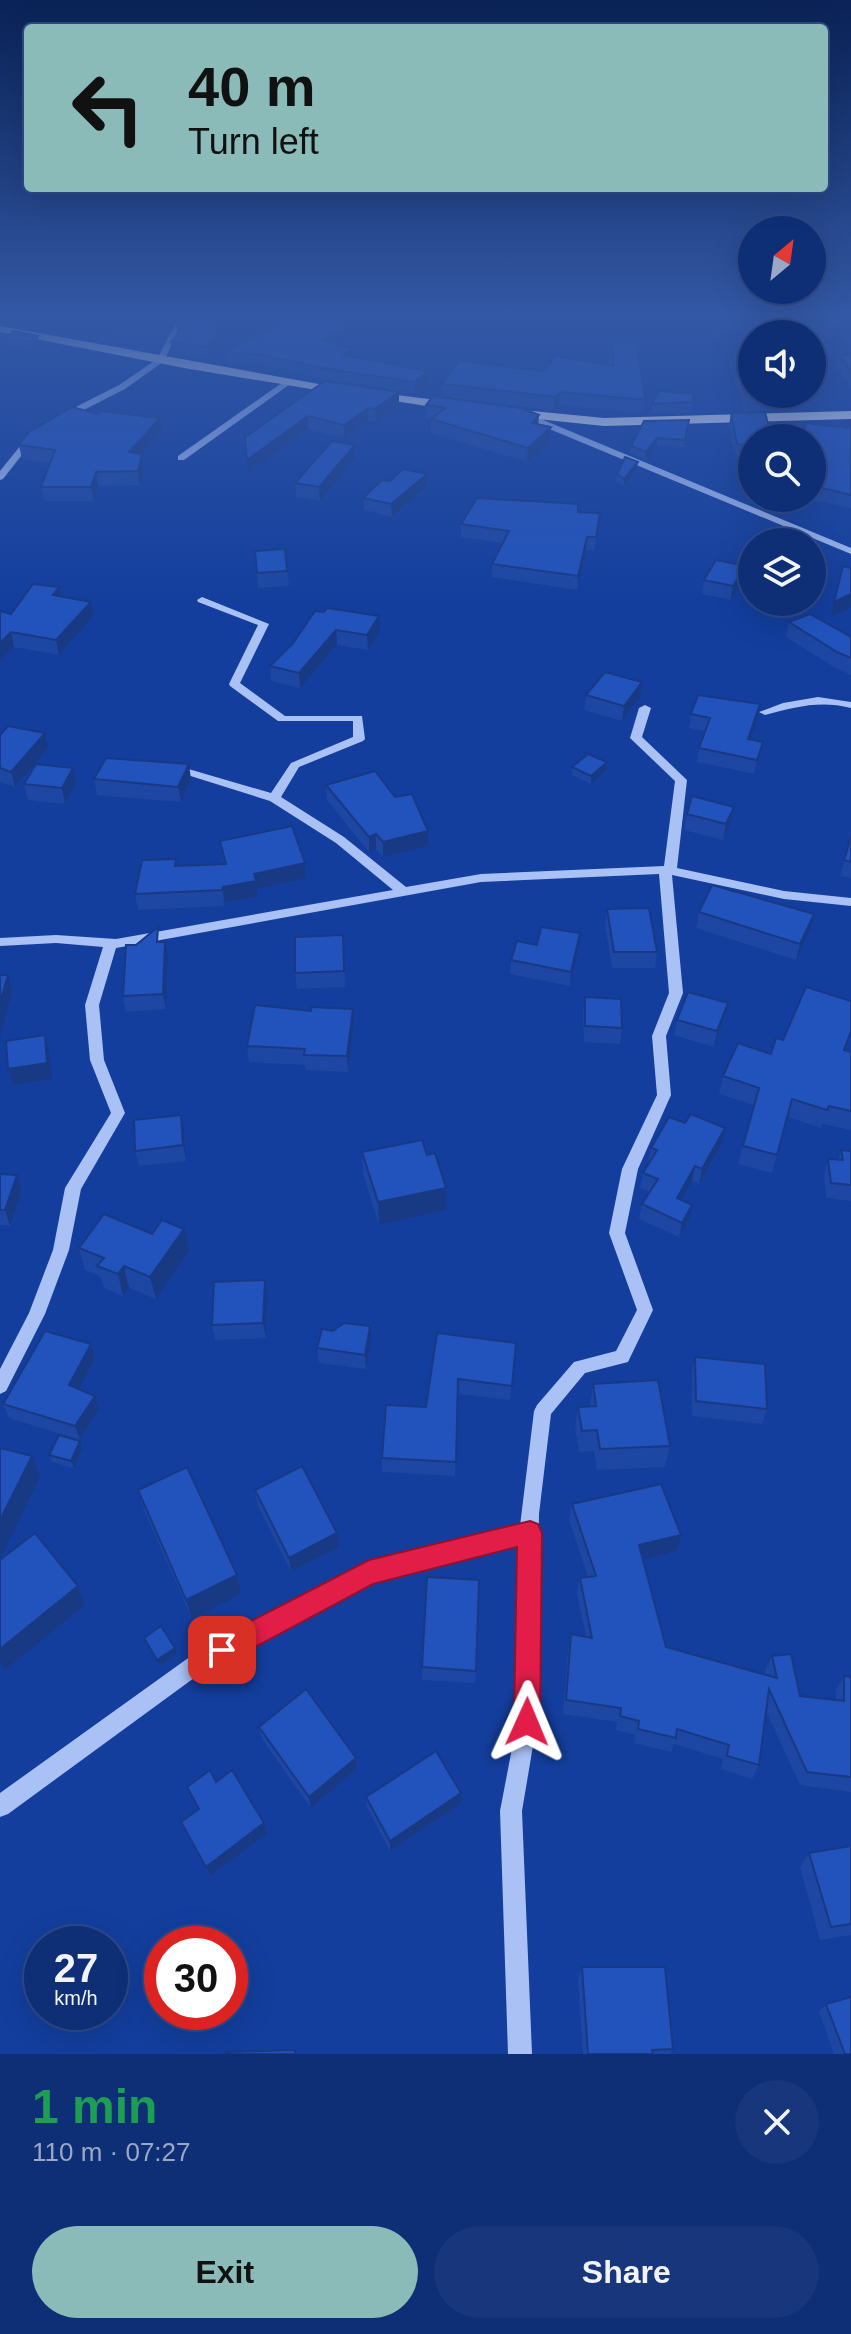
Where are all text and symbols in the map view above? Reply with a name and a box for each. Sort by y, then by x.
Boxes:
text: 40 m [188,55,316,118]
icon: left [56,56,160,160]
text: Turn left [188,121,319,162]
north arrow [738,216,826,304]
map controls [738,216,826,616]
button: sound [738,320,826,408]
button: search [738,424,826,512]
button: layers [738,528,826,616]
pin [188,1616,256,1684]
icon: arrive [200,1628,244,1672]
position arrow [485,1680,569,1764]
speed limit sign: 30 [144,1926,248,2030]
text: 27 [54,1946,98,1990]
text: km/h [54,1987,98,2009]
text: 1 min [32,2080,157,2133]
button: close [735,2080,819,2164]
text: 110 m · 07:27 [32,2137,191,2167]
button: Exit [32,2226,418,2318]
button: Share [434,2226,819,2318]

